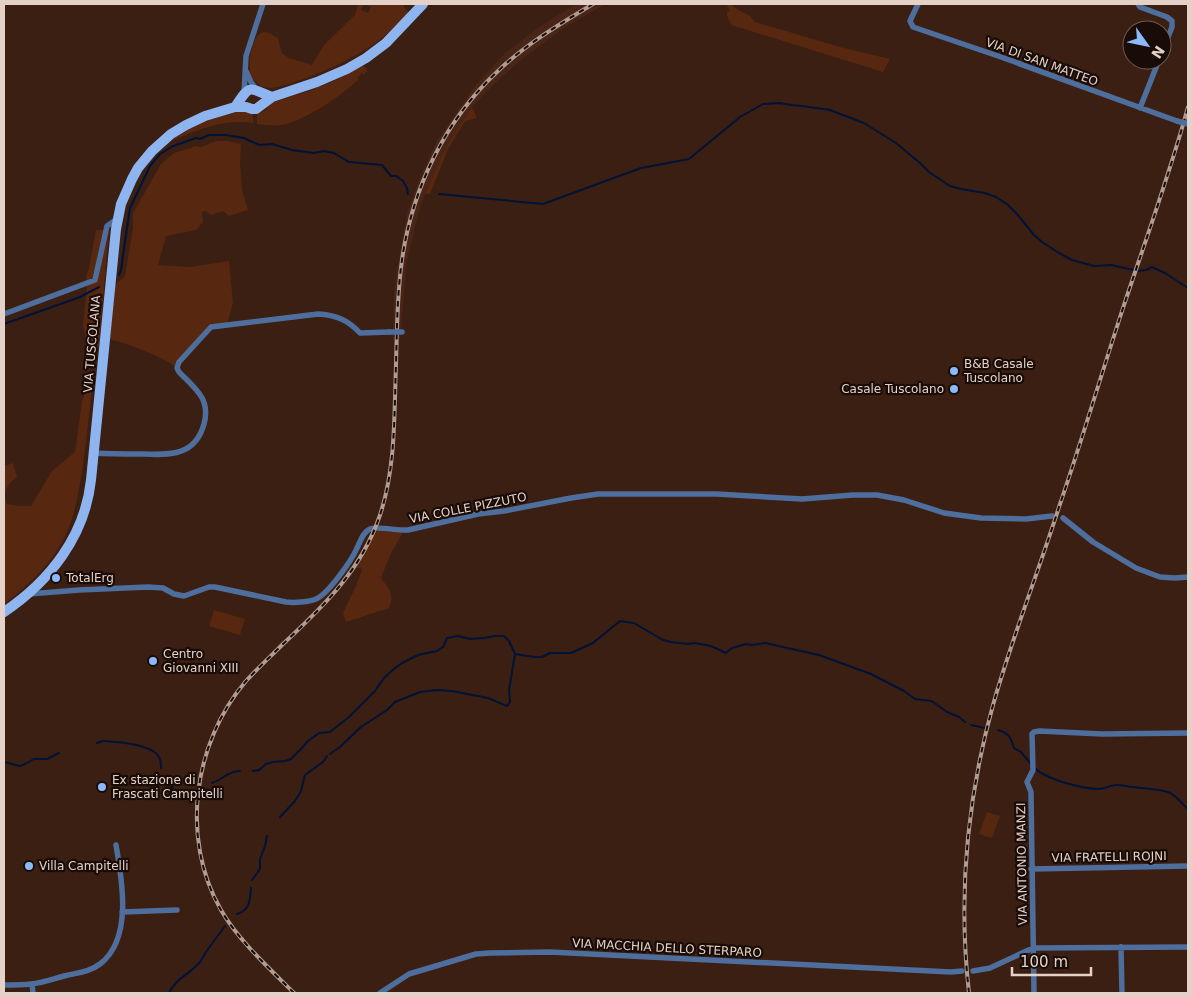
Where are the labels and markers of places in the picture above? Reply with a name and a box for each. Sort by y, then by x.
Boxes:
place label: B&B Casale Tuscolano [963,357,1034,385]
marker: B&B Casale Tuscolano [948,365,960,377]
place label: Casale Tuscolano [841,382,944,396]
marker: Casale Tuscolano [948,383,960,395]
place label: TotalErg [65,571,114,585]
marker: TotalErg [50,572,62,584]
place label: Centro Giovanni XIII [163,647,239,675]
marker: Centro Giovanni XIII [147,655,159,667]
place label: Ex stazione di Frascati Campitelli [112,773,223,801]
marker: Ex stazione di Frascati Campitelli [96,781,108,793]
place label: Villa Campitelli [39,859,129,873]
marker: Villa Campitelli [23,860,35,872]

